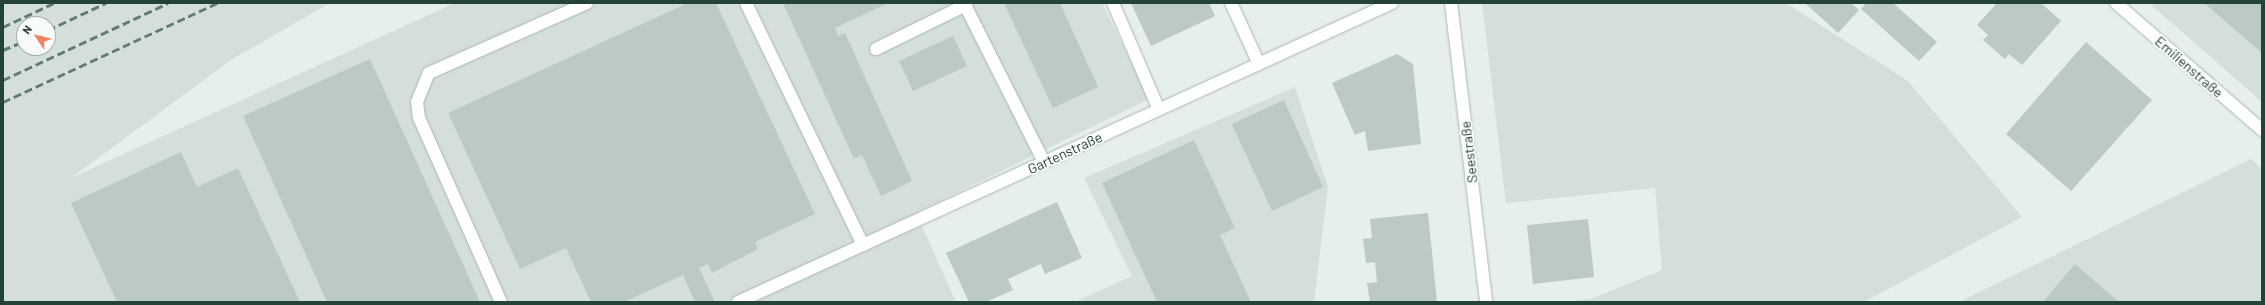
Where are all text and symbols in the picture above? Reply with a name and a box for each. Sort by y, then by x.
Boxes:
north arrow [16,16,56,56]
text: N [19,23,34,36]
street label: Emilienstraße [2152,33,2226,101]
street label: Seestraße [1457,120,1481,184]
street label: Gartenstraße [1025,128,1105,178]

